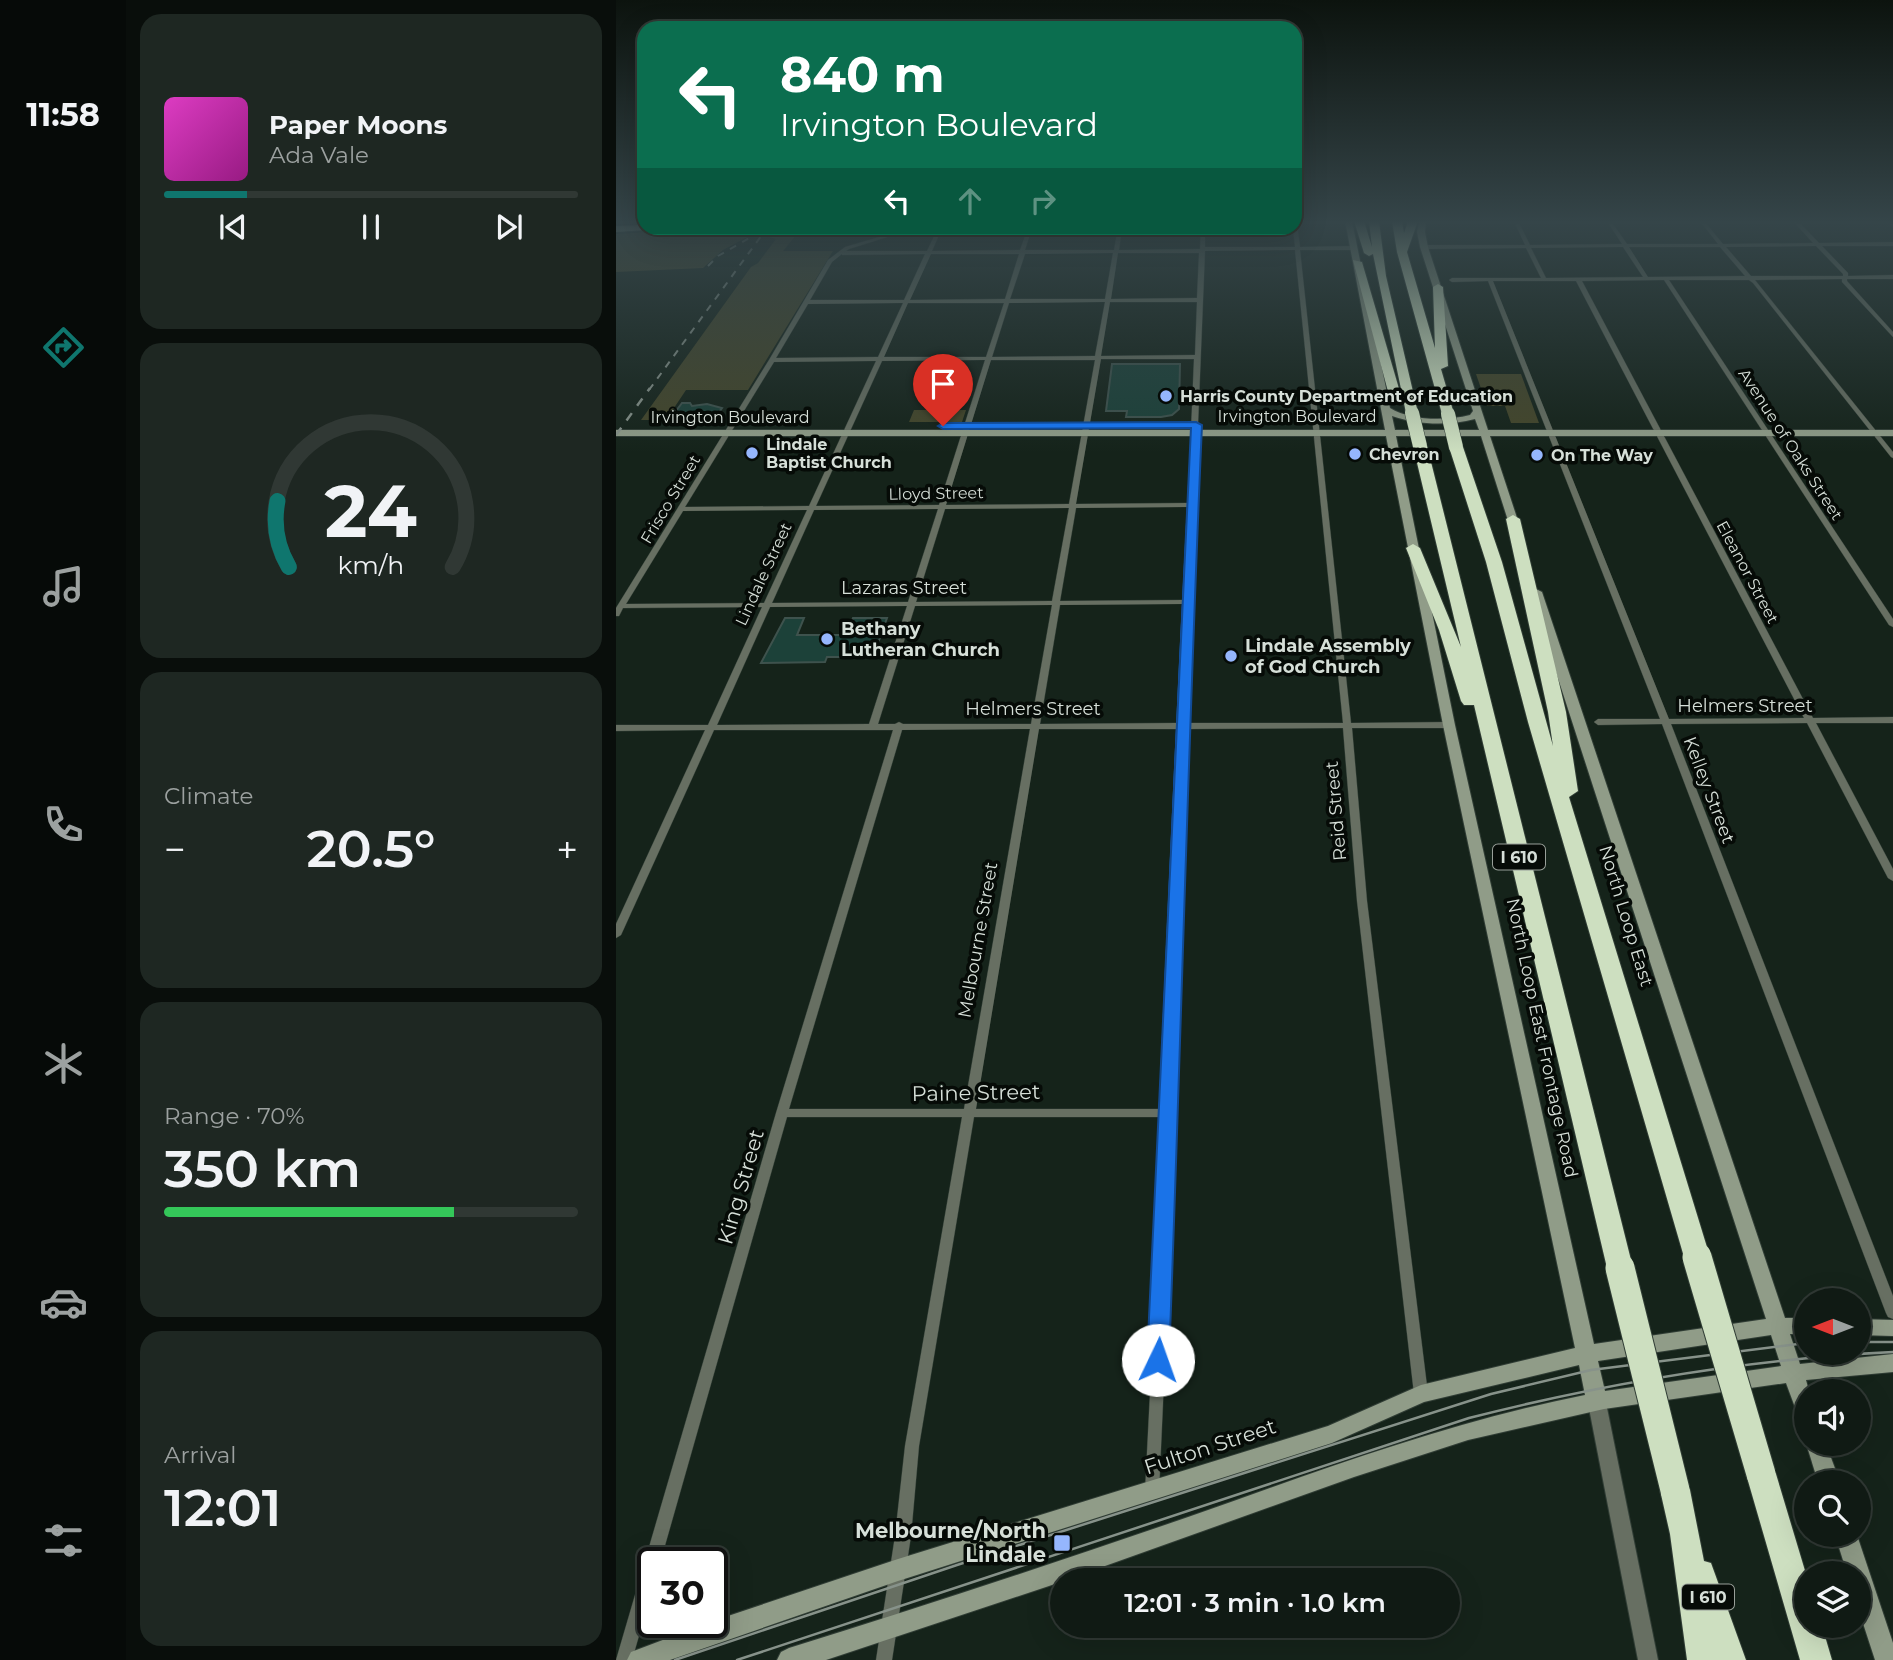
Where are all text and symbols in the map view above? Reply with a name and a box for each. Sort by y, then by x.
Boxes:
text: 840 m [780,45,945,104]
icon: left [665,49,756,140]
text: 11:58 [26,95,100,134]
text: Irvington Boulevard [780,105,1098,144]
text: Paper Moons [269,109,447,141]
text: Ada Vale [269,141,369,169]
icon: left [878,182,916,220]
icon: ahead [951,182,989,220]
icon: right [1024,182,1062,220]
icon: previous [214,208,252,246]
icon: pause [352,208,390,246]
icon: next [490,208,528,246]
icon: directions [39,323,88,372]
pin [913,354,973,426]
icon: arrive [924,365,962,403]
street label: Avenue of Oaks Street [1734,365,1847,524]
place label: Harris County Department of Education [1180,387,1513,406]
marker: Harris County Department of Education [1158,388,1174,404]
street label: Irvington Boulevard [1218,407,1377,426]
street label: Irvington Boulevard [651,408,810,427]
place label: Lindale Baptist Church [766,435,892,472]
marker: Lindale Baptist Church [744,445,760,461]
place label: Chevron [1369,445,1440,464]
marker: Chevron [1347,446,1363,462]
place label: On The Way [1551,446,1653,465]
marker: On The Way [1529,447,1545,463]
street label: Frisco Street [637,451,705,547]
text: 24 [325,467,417,555]
street label: Lloyd Street [888,483,984,504]
street label: Eleanor Street [1712,518,1783,627]
street label: Lindale Street [731,519,796,629]
text: km/h [338,550,404,580]
icon: music [39,562,88,611]
street label: Lazaras Street [841,577,967,599]
place label: Bethany Lutheran Church [841,618,1000,661]
marker: Bethany Lutheran Church [819,631,835,647]
place label: Lindale Assembly of God Church [1245,635,1411,678]
marker: Lindale Assembly of God Church [1223,648,1239,664]
street label: Helmers Street [1677,695,1813,717]
street label: Helmers Street [965,698,1101,720]
street label: Kelley Street [1679,734,1739,846]
street label: Reid Street [1321,760,1351,862]
text: Climate [164,782,253,810]
icon: phone [39,800,88,849]
text: 20.5° [307,817,435,880]
text: − [164,826,186,873]
text: + [556,826,578,873]
street label: North Loop East [1594,843,1658,989]
road number: I 610 [1493,844,1545,870]
street label: Melbourne Street [953,860,1003,1020]
street label: North Loop East Frontage Road [1502,896,1582,1180]
icon: climate [39,1039,88,1088]
street label: Paine Street [911,1079,1041,1106]
text: Range · 70% [164,1102,305,1130]
street label: King Street [712,1127,769,1247]
text: 350 km [164,1137,361,1200]
icon: car [39,1278,88,1327]
north arrow [1794,1288,1871,1365]
map controls [1794,1288,1871,1638]
position arrow [1121,1323,1195,1397]
button: sound [1794,1379,1871,1456]
street label: Fulton Street [1141,1413,1279,1480]
text: Arrival [164,1441,237,1469]
button: search [1794,1470,1871,1547]
text: 12:01 [164,1476,282,1539]
icon: filters [39,1516,88,1565]
place label: Melbourne/North Lindale [855,1518,1046,1567]
marker: Melbourne/North Lindale [1052,1533,1072,1553]
speed limit sign: 30 [637,1547,728,1638]
button: layers [1794,1561,1871,1638]
road number: I 610 [1682,1584,1734,1610]
text: 12:01 · 3 min · 1.0 km [1124,1587,1386,1619]

